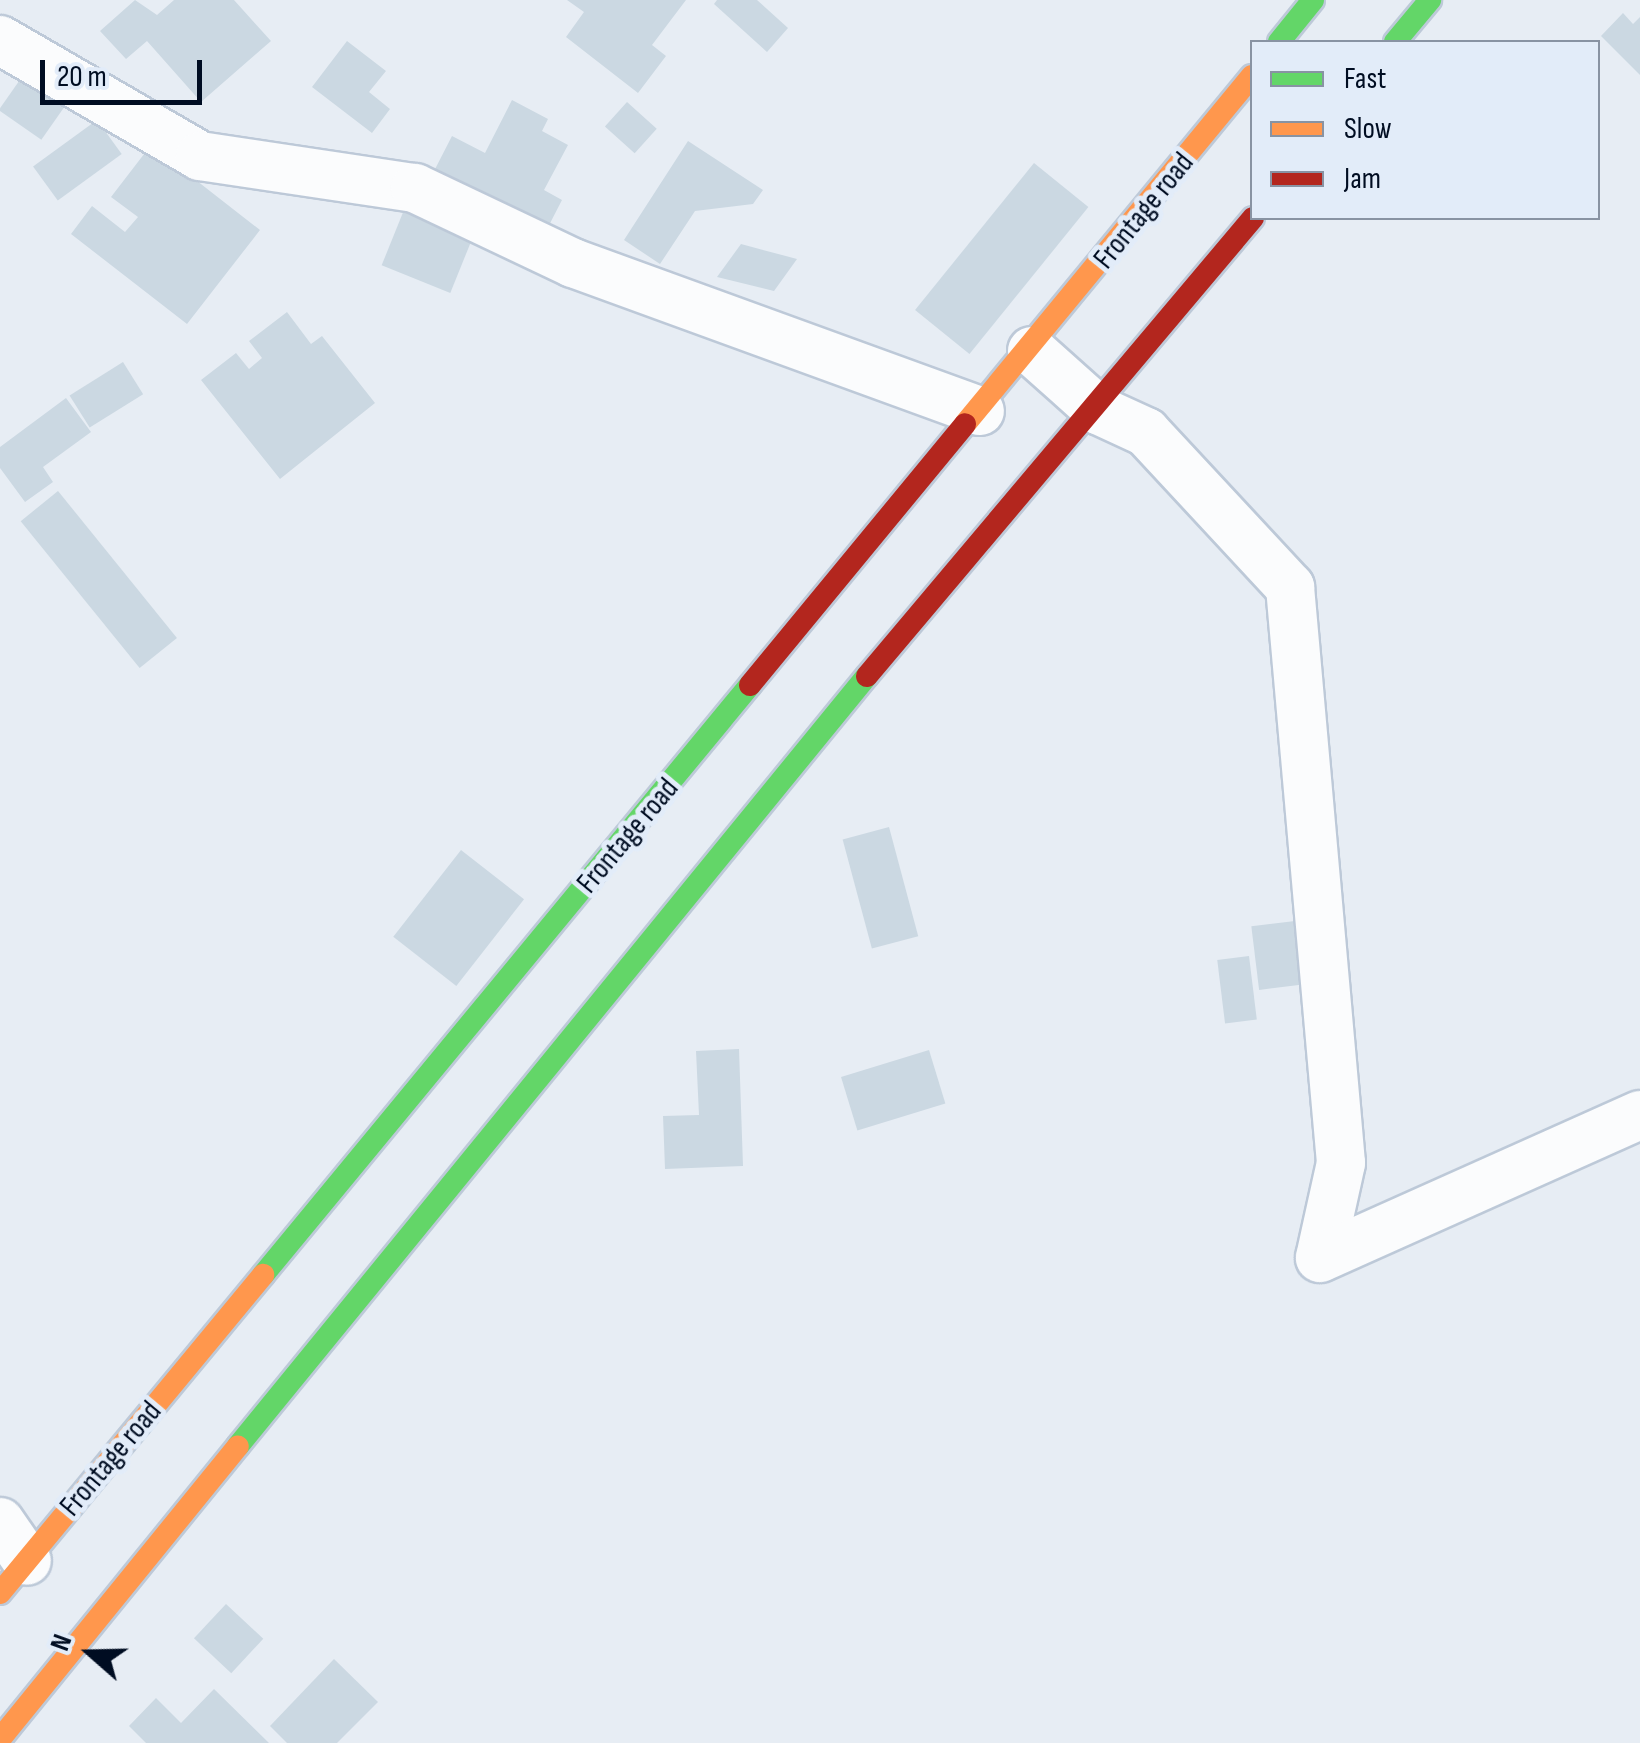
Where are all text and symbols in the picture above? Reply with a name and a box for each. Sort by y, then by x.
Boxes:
scale bar [45,40,208,102]
legend [1250,40,1600,220]
text: 20 m [57,59,107,95]
text: Fast [1344,61,1386,97]
text: Slow [1344,111,1392,147]
street label: Frontage road [1086,146,1202,276]
text: Jam [1344,161,1381,197]
street label: Frontage road [570,771,686,901]
street label: Frontage road [53,1394,169,1524]
north arrow [40,1603,140,1703]
text: N [43,1630,79,1655]

